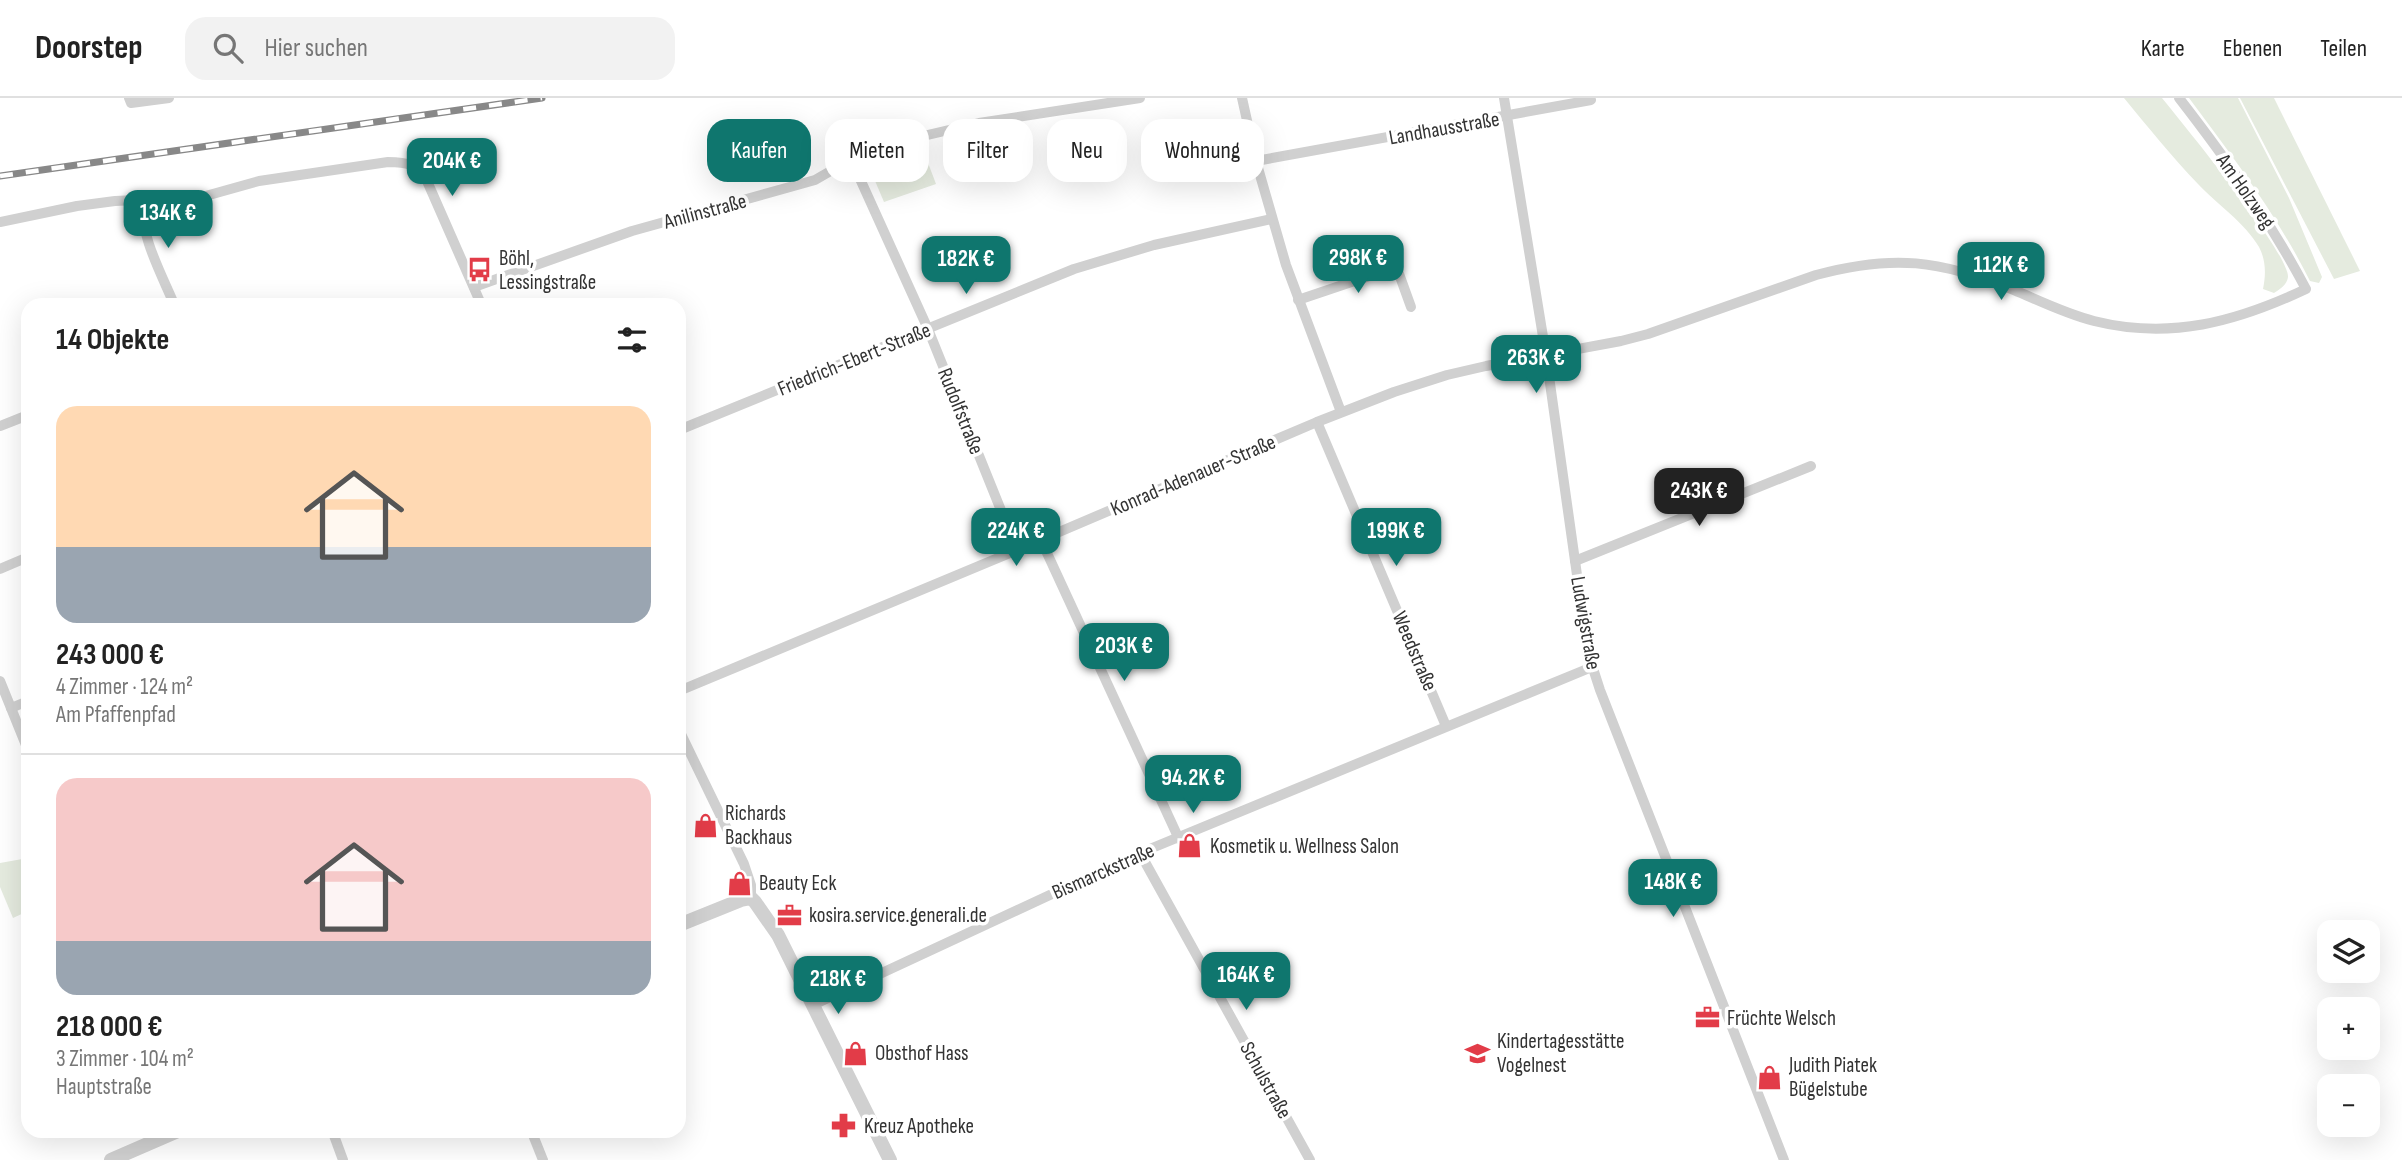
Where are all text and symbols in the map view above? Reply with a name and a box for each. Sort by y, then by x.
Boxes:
search box [185,17,675,80]
text: Doorstep [35,28,143,68]
icon: search [209,29,247,67]
text: Hier suchen [265,33,368,64]
text: Karte [2141,34,2185,63]
text: Ebenen [2223,34,2282,63]
text: Teilen [2320,34,2367,63]
street label: Landhausstraße [1387,106,1501,151]
chip: Kaufen [707,119,811,182]
chip: Mieten [825,119,929,182]
chip: Filter [943,119,1033,182]
chip: Neu [1047,119,1127,182]
chip: Wohnung [1141,119,1264,182]
pin: 204K € [395,139,509,198]
text: 204K € [423,147,481,175]
street label: Am Holzweg [2210,148,2280,234]
street label: Anilinstraße [660,188,749,235]
pin: 134K € [111,190,225,250]
text: 134K € [140,199,196,227]
pin: 182K € [909,236,1023,296]
pin: 298K € [1301,236,1415,295]
pin: 112K € [1944,242,2058,302]
text: 298K € [1329,244,1387,272]
text: 182K € [938,245,994,273]
place label: Böhl, Lessingstraße [499,246,596,295]
text: 112K € [1973,251,2029,279]
bus stop icon: Böhl, Lessingstraße [465,256,493,284]
street label: Friedrich-Ebert-Straße [774,317,934,402]
icon: filters [613,321,651,359]
text: 14 Objekte [56,322,169,358]
pin: 263K € [1479,336,1593,395]
text: 263K € [1507,344,1565,372]
street label: Rudolfstraße [932,364,989,458]
street label: Konrad-Adenauer-Straße [1107,429,1279,522]
icon: home [291,452,417,578]
pin: 243K € [1642,468,1756,528]
text: 243K € [1670,477,1728,505]
pin: 224K € [959,508,1073,568]
pin: 199K € [1339,508,1453,568]
text: 224K € [987,517,1045,545]
text: 199K € [1367,517,1425,545]
street label: Ludwigstraße [1565,574,1606,672]
street label: Weedstraße [1387,608,1442,695]
pin: 203K € [1067,624,1181,683]
text: 203K € [1095,632,1153,660]
text: 243 000 € [56,637,164,673]
text: 4 Zimmer · 124 m² [56,673,193,701]
text: Am Pfaffenpfad [56,701,176,729]
pin: 94.2K € [1128,756,1258,815]
text: 94.2K € [1161,764,1225,792]
place label: Richards Backhaus [725,801,792,850]
shop icon: Richards Backhaus [691,811,719,839]
icon: home [291,824,417,950]
shop icon: Kosmetik u. Wellness Salon [1176,832,1204,860]
place label: Kosmetik u. Wellness Salon [1210,834,1399,859]
street label: Bismarckstraße [1048,838,1158,905]
pin: 148K € [1616,860,1730,919]
text: 148K € [1644,868,1702,896]
shop icon: Beauty Eck [725,869,753,897]
place label: Beauty Eck [759,871,837,896]
office icon: kosira.service.generali.de [775,901,803,929]
place label: kosira.service.generali.de [809,903,987,928]
map controls [2317,920,2380,1137]
button: layers [2317,920,2380,983]
pin: 164K € [1189,953,1303,1012]
pin: 218K € [781,956,895,1016]
text: 164K € [1217,961,1275,989]
text: 218K € [810,965,866,993]
button: + [2317,997,2380,1060]
office icon: Früchte Welsch [1693,1004,1721,1032]
place label: Früchte Welsch [1727,1006,1836,1031]
text: 218 000 € [56,1009,163,1045]
place label: Kindertagesstätte Vogelnest [1497,1029,1624,1078]
street label: Schulstraße [1234,1037,1297,1123]
shop icon: Obsthof Hass [841,1039,869,1067]
school or university icon: Kindertagesstätte Vogelnest [1463,1039,1491,1067]
place label: Obsthof Hass [875,1041,969,1066]
text: 3 Zimmer · 104 m² [56,1045,194,1073]
place label: Judith Piatek Bügelstube [1788,1053,1877,1102]
shop icon: Judith Piatek Bügelstube [1755,1063,1783,1091]
text: Hauptstraße [56,1073,152,1101]
button: − [2317,1074,2380,1137]
pharmacy icon: Kreuz Apotheke [830,1112,858,1140]
place label: Kreuz Apotheke [864,1114,974,1139]

